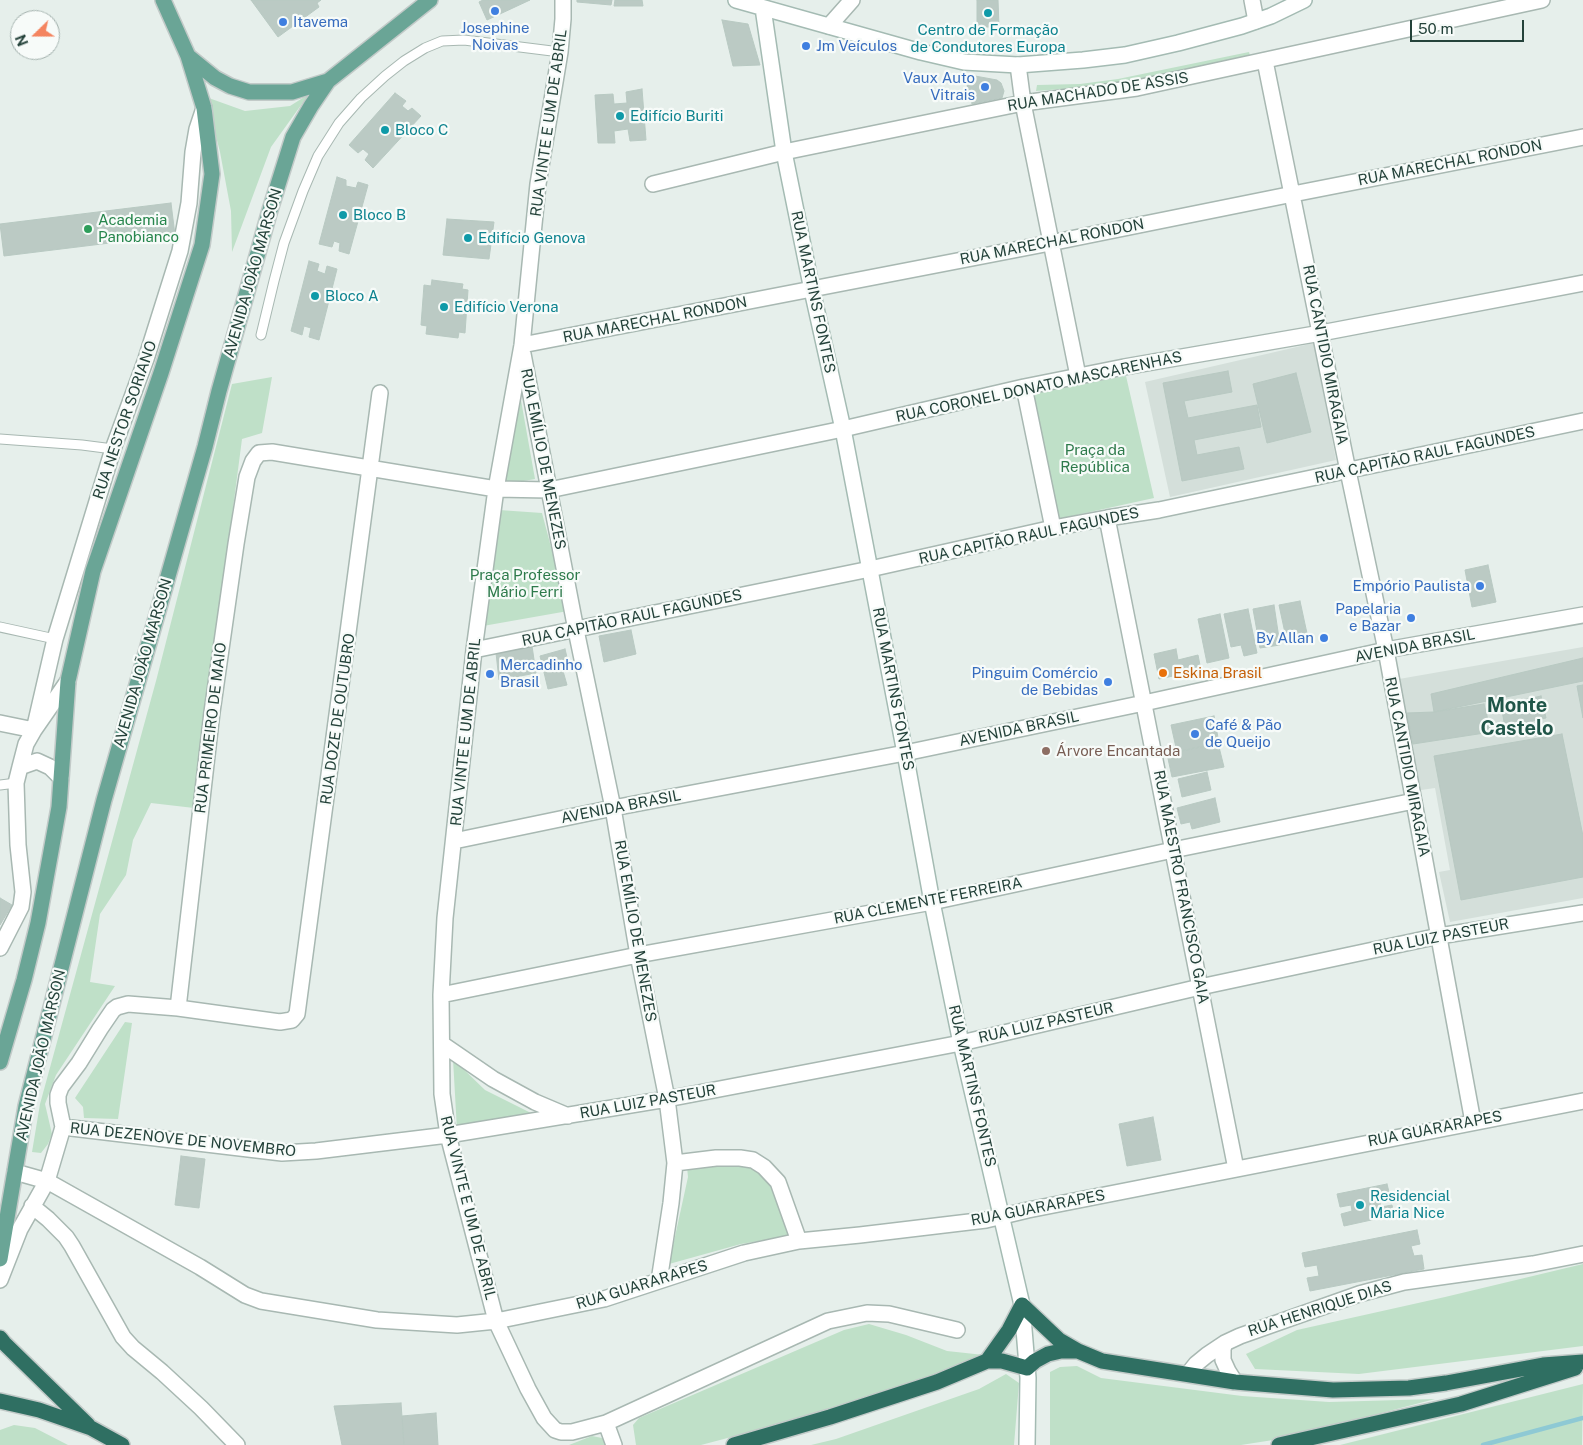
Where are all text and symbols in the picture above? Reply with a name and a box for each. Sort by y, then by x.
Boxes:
marker: Josephine Noivas [489,5,501,17]
marker: Centro de Formação de Condutores Europa [982,7,994,19]
north arrow [10,10,60,60]
scale bar [1413,10,1527,42]
place label: Itavema [293,13,348,31]
marker: Itavema [277,16,289,28]
place label: Josephine Noivas [461,19,529,54]
text: 50 m [1418,20,1453,37]
place label: Centro de Formação de Condutores Europa [910,21,1066,56]
street label: RUA VINTE E UM DE ABRIL [527,28,571,218]
text: N [13,32,31,48]
place label: Jm Veículos [816,37,897,55]
marker: Jm Veículos [800,40,812,52]
place label: Vaux Auto Vitrais [903,69,975,104]
street label: RUA MACHADO DE ASSIS [1006,69,1190,115]
marker: Vaux Auto Vitrais [979,81,991,93]
place label: Edifício Buriti [630,107,723,125]
marker: Edifício Buriti [614,110,626,122]
place label: Bloco C [395,121,448,139]
marker: Bloco C [379,124,391,136]
street label: RUA MARECHAL RONDON [1356,136,1544,190]
street label: AVENIDA JOÃO MARSON [220,186,286,360]
place label: Bloco B [353,206,406,224]
marker: Bloco B [337,209,349,221]
street label: RUA MARTINS FONTES [787,209,839,375]
place label: Academia Panobianco [98,211,179,246]
street label: RUA MARECHAL RONDON [958,215,1146,269]
marker: Academia Panobianco [82,223,94,235]
place label: Edifício Genova [478,229,586,247]
marker: Edifício Genova [462,232,474,244]
street label: RUA CANTIDIO MIRAGAIA [1299,263,1351,447]
place label: Bloco A [325,287,379,305]
marker: Bloco A [309,290,321,302]
street label: RUA MARECHAL RONDON [561,293,749,347]
place label: Edifício Verona [454,298,558,316]
marker: Edifício Verona [438,301,450,313]
street label: RUA NESTOR SORIANO [89,338,161,502]
street label: RUA CORONEL DONATO MASCARENHAS [894,348,1184,426]
street label: RUA EMÍLIO DE MENEZES [517,367,569,551]
street label: RUA CAPITÃO RAUL FAGUNDES [1313,423,1537,487]
park label: Praça da República [1060,441,1130,476]
street label: RUA CAPITÃO RAUL FAGUNDES [917,504,1141,568]
park label: Praça Professor Mário Ferri [470,566,580,601]
street label: AVENIDA JOÃO MARSON [110,576,176,750]
place label: Empório Paulista [1353,577,1470,595]
marker: Empório Paulista [1474,580,1486,592]
street label: RUA CAPITÃO RAUL FAGUNDES [520,586,744,650]
place label: Papelaria e Bazar [1335,600,1401,635]
street label: RUA MARTINS FONTES [868,606,918,772]
marker: Papelaria e Bazar [1405,612,1417,624]
street label: AVENIDA BRASIL [1353,626,1477,666]
place label: By Allan [1256,629,1314,647]
street label: RUA DOZE DE OUTUBRO [317,632,359,806]
marker: By Allan [1318,632,1330,644]
street label: RUA VINTE E UM DE ABRIL [447,637,485,827]
street label: RUA PRIMEIRO DE MAIO [192,641,230,815]
place label: Mercadinho Brasil [500,656,582,691]
place label: Pinguim Comércio de Bebidas [971,664,1098,699]
place label: Eskina Brasil [1173,664,1262,682]
marker: Eskina Brasil [1157,667,1169,679]
marker: Mercadinho Brasil [484,668,496,680]
street label: RUA CANTIDIO MIRAGAIA [1381,675,1433,859]
marker: Pinguim Comércio de Bebidas [1102,676,1114,688]
district label: Monte Castelo [1481,694,1553,741]
street label: AVENIDA BRASIL [957,708,1081,750]
place label: Café & Pão de Queijo [1205,716,1282,751]
marker: Café & Pão de Queijo [1189,728,1201,740]
place label: Árvore Encantada [1056,742,1180,760]
marker: Árvore Encantada [1040,745,1052,757]
street label: RUA MAESTRO FRANCISCO GAIA [1149,769,1213,1005]
street label: AVENIDA BRASIL [559,787,683,827]
street label: RUA EMÍLIO DE MENEZES [610,839,660,1023]
street label: RUA CLEMENTE FERREIRA [832,874,1024,928]
street label: RUA LUIZ PASTEUR [1371,915,1511,959]
street label: AVENIDA JOÃO MARSON [13,968,69,1142]
street label: RUA LUIZ PASTEUR [977,999,1115,1047]
street label: RUA MARTINS FONTES [945,1003,999,1169]
street label: RUA LUIZ PASTEUR [578,1081,718,1123]
street label: RUA GUARARAPES [1366,1107,1504,1151]
street label: RUA VINTE E UM DE ABRIL [436,1114,500,1302]
street label: RUA DEZENOVE DE NOVEMBRO [69,1119,297,1161]
street label: RUA GUARARAPES [969,1186,1107,1230]
place label: Residencial Maria Nice [1370,1187,1450,1222]
marker: Residencial Maria Nice [1354,1199,1366,1211]
street label: RUA GUARARAPES [574,1256,710,1314]
street label: RUA HENRIQUE DIAS [1246,1277,1394,1341]

